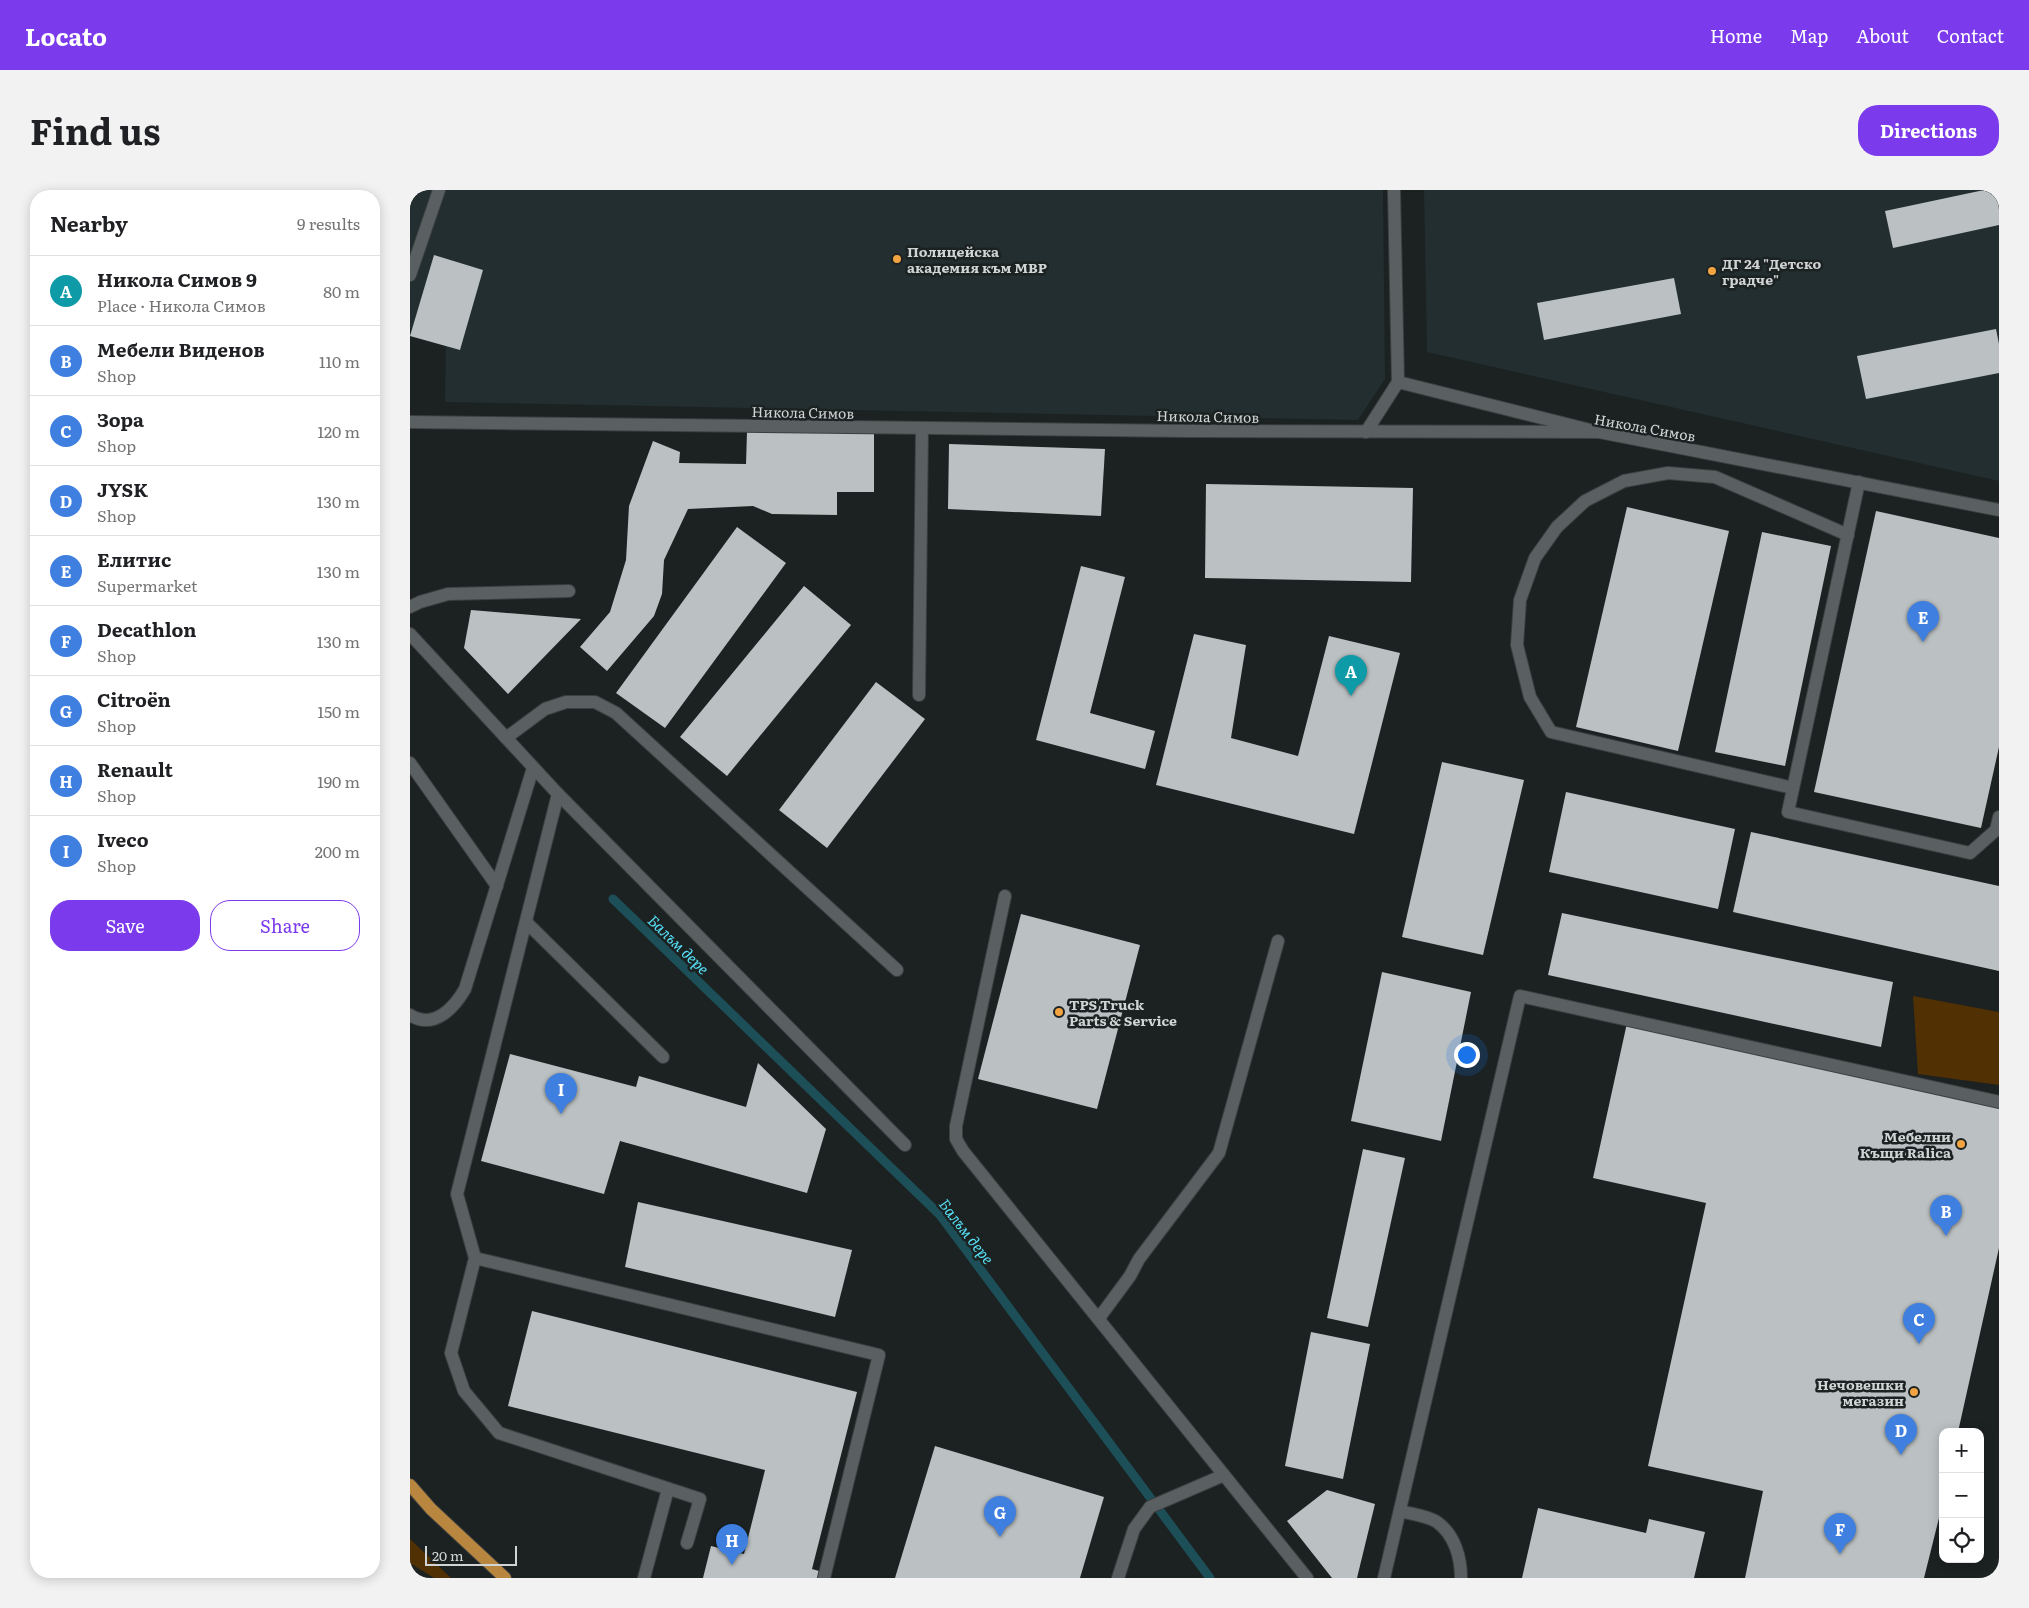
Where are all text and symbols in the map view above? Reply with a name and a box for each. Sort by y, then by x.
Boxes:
text: Locato [25,18,107,53]
text: Home [1710,22,1762,49]
text: Map [1790,22,1828,49]
text: About [1856,22,1909,49]
text: Contact [1937,22,2004,49]
text: Find us [30,104,160,156]
button: Directions [1858,105,1999,156]
text: Nearby [50,207,128,238]
text: 9 results [297,211,360,235]
place label: Полицейска академия към МВР [907,241,1047,277]
marker: Полицейска академия към МВР [891,253,903,265]
place label: ДГ 24 "Детско градче" [1722,253,1822,289]
text: Никола Симов 9 [97,265,257,293]
marker: ДГ 24 "Детско градче" [1706,265,1718,277]
text: A [60,279,72,303]
text: 80 m [323,279,360,303]
text: Place · Никола Симов [97,293,266,317]
text: Мебели Виденов [97,335,265,363]
text: B [60,349,72,373]
text: 110 m [319,349,360,373]
text: Shop [97,363,136,387]
street label: Никола Симов [752,401,855,423]
text: Зора [97,405,144,433]
street label: Никола Симов [1157,405,1260,427]
street label: Никола Симов [1593,408,1697,446]
text: C [60,419,72,443]
text: 120 m [317,419,360,443]
text: Shop [97,433,136,457]
text: JYSK [97,475,148,503]
text: D [60,489,72,513]
text: 130 m [317,489,360,513]
text: Shop [97,503,136,527]
text: Елитис [97,545,171,573]
text: E [61,559,71,583]
text: 130 m [317,559,360,583]
text: Supermarket [97,573,197,597]
pin: E [1907,601,1939,642]
text: Decathlon [97,615,196,643]
text: F [61,629,71,653]
text: 130 m [317,629,360,653]
text: Shop [97,643,136,667]
pin: A [1335,655,1367,696]
text: Citroën [97,685,171,713]
text: G [60,699,72,723]
text: 150 m [317,699,360,723]
text: Shop [97,713,136,737]
text: Renault [97,755,173,783]
text: H [59,769,73,793]
text: 190 m [317,769,360,793]
text: Shop [97,783,136,807]
text: Iveco [97,825,149,853]
text: I [63,839,69,863]
text: 200 m [315,839,360,863]
text: Shop [97,853,136,877]
button: Save [50,900,200,951]
button: Share [210,900,360,951]
water label: Балъм дере [643,909,715,979]
place label: TPS Truck Parts & Service [1069,994,1177,1030]
marker: TPS Truck Parts & Service [1053,1006,1065,1018]
your location [1454,1042,1480,1068]
pin: I [545,1073,577,1114]
place label: Мебелни Къщи Ralica [1860,1126,1952,1162]
marker: Мебелни Къщи Ralica [1955,1138,1967,1150]
water label: Балъм дере [934,1193,1000,1269]
pin: B [1930,1195,1962,1236]
pin: C [1903,1303,1935,1344]
place label: Нечовешки мегазин [1817,1374,1904,1410]
marker: Нечовешки мегазин [1908,1386,1920,1398]
pin: D [1885,1414,1917,1455]
map controls [1939,1428,1984,1563]
button: + [1939,1428,1984,1473]
button: − [1939,1473,1984,1518]
pin: G [984,1496,1016,1537]
pin: F [1824,1513,1856,1554]
button: locate [1939,1518,1984,1563]
pin: H [716,1524,748,1565]
scale bar [425,1543,518,1566]
text: 20 m [432,1545,464,1565]

